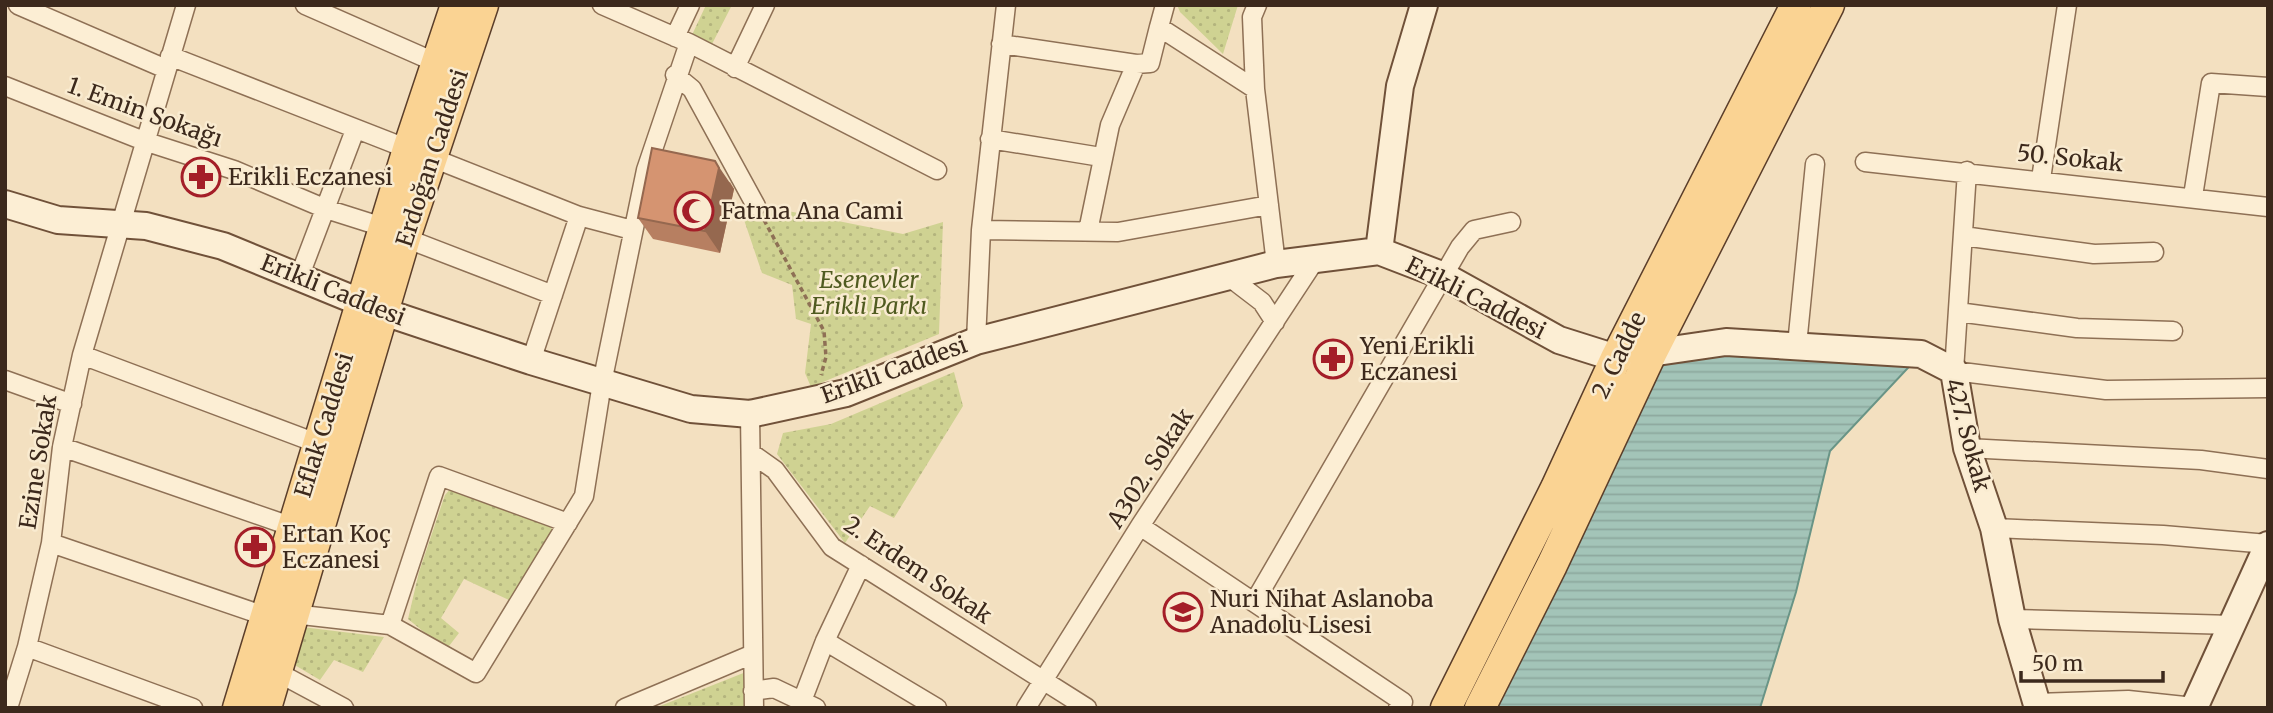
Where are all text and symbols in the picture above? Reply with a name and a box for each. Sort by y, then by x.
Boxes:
street label: Erdoğan Caddesi [389,65,474,250]
street label: 1. Emin Sokağı [64,70,227,153]
street label: 50. Sokak [2015,138,2125,178]
pharmacy icon: Erikli Eczanesi [180,156,222,198]
place label: Erikli Eczanesi [228,162,393,191]
mosque icon: Fatma Ana Cami [673,190,715,232]
place label: Fatma Ana Cami [721,196,903,225]
street label: Erikli Caddesi [257,247,410,332]
street label: Erikli Caddesi [1401,250,1551,345]
park label: Esenevler Erikli Parkı [811,265,927,320]
street label: 2. Cadde [1585,307,1652,403]
street label: Erikli Caddesi [817,330,971,409]
place label: Yeni Erikli Eczanesi [1359,331,1475,386]
pharmacy icon: Yeni Erikli Eczanesi [1312,338,1354,380]
street label: Eflak Caddesi [288,349,359,501]
street label: 427. Sokak [1939,375,1998,495]
street label: Ezine Sokak [13,392,63,531]
street label: A302. Sokak [1100,402,1199,534]
street label: 2. Erdem Sokak [839,509,998,630]
place label: Ertan Koç Eczanesi [282,519,391,574]
pharmacy icon: Ertan Koç Eczanesi [234,526,276,568]
place label: Nuri Nihat Aslanoba Anadolu Lisesi [1209,584,1433,639]
school or university icon: Nuri Nihat Aslanoba Anadolu Lisesi [1162,591,1204,633]
scale bar [2021,640,2163,684]
text: 50 m [2032,650,2083,677]

